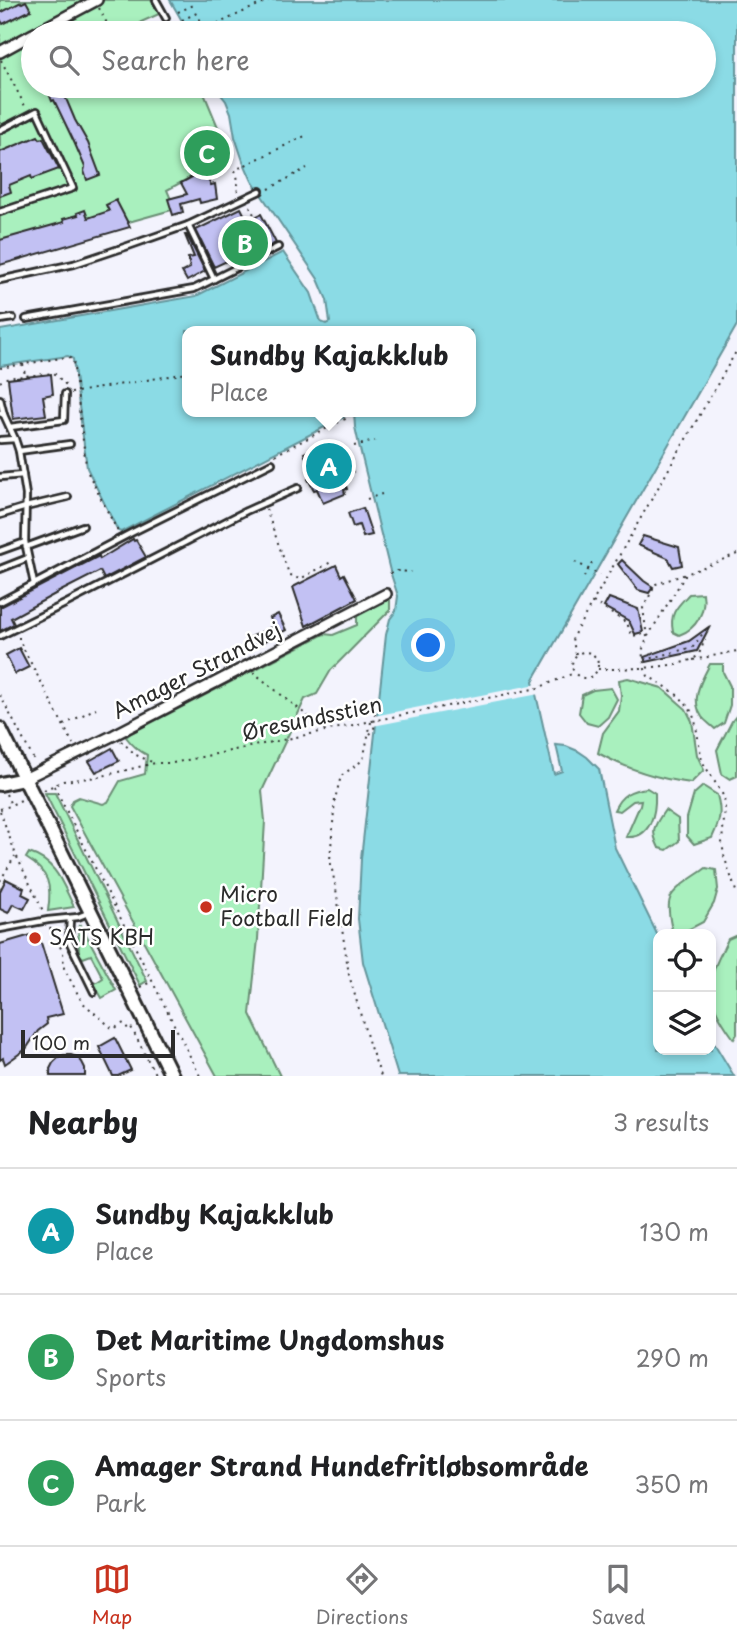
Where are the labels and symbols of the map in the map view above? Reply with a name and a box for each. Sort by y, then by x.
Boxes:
pin: C [184,127,230,179]
pin: B [222,217,268,269]
pin: A [306,440,352,492]
street label: Amager Strandvej [106,613,286,726]
your location [411,628,445,662]
street label: Øresundsstien [239,687,384,747]
place label: Micro Football Field [220,877,354,933]
marker: Micro Football Field [198,899,214,915]
place label: SATS KBH [49,920,154,952]
marker: SATS KBH [27,930,43,946]
scale bar [21,1027,175,1059]

